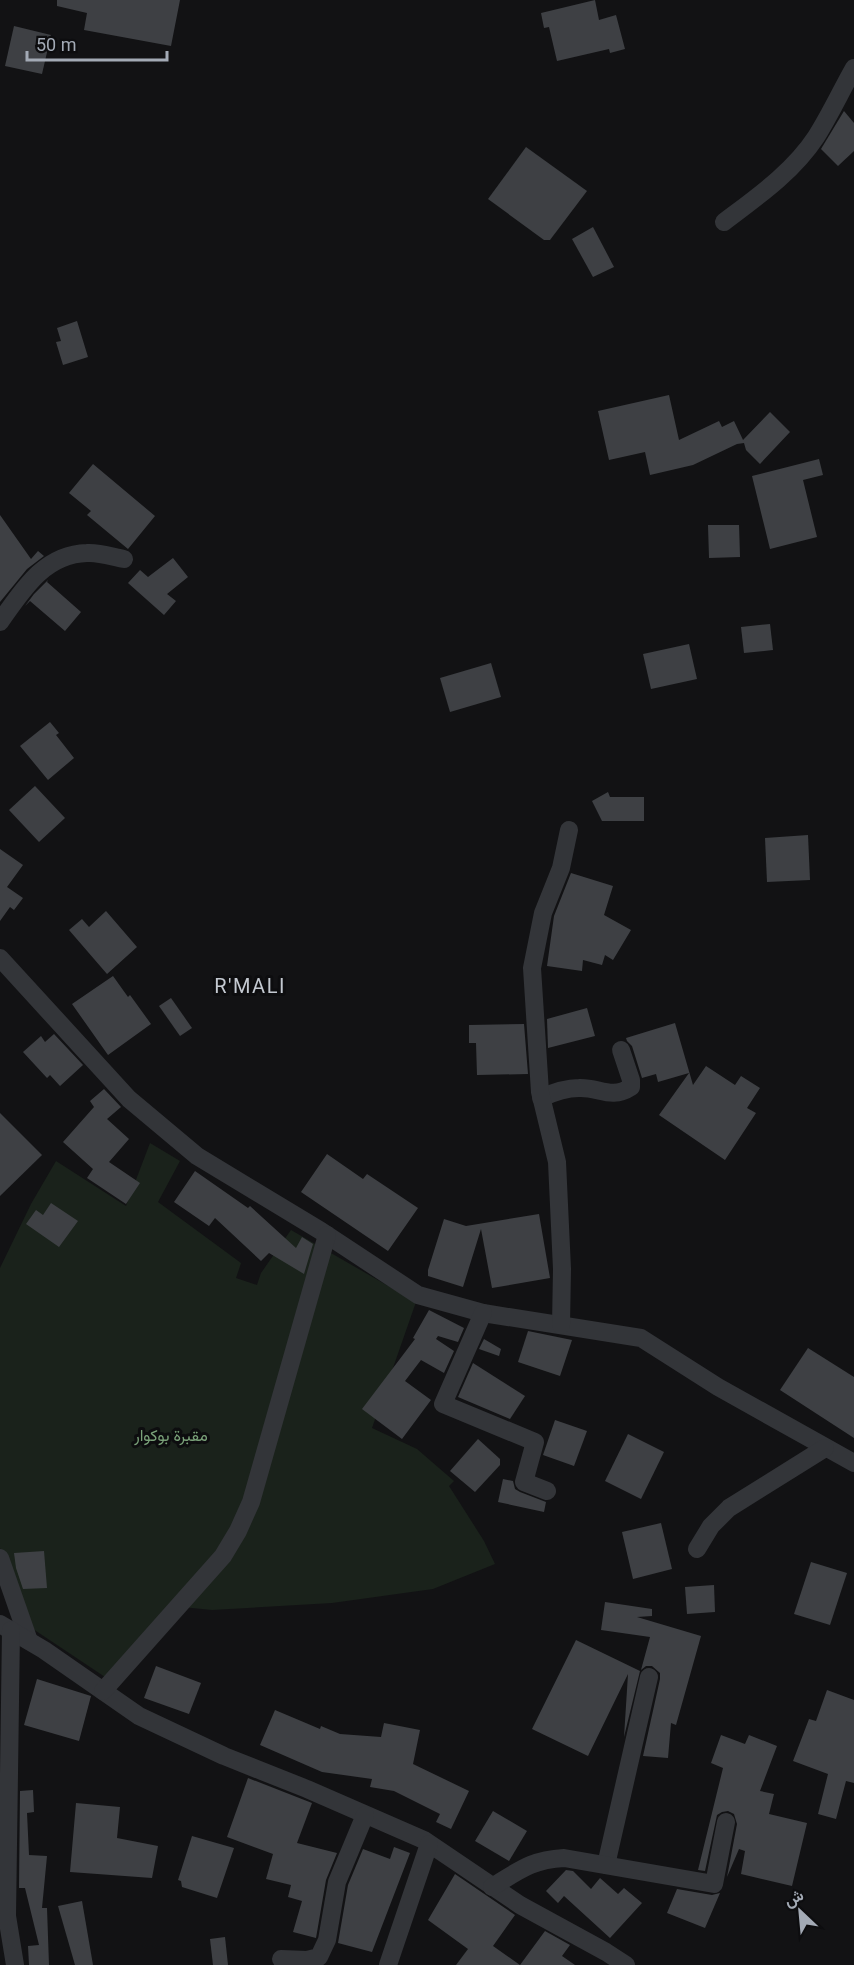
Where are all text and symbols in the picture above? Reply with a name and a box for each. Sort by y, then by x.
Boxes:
scale bar [27,24,166,62]
text: 50 m [36,34,76,55]
district label: R'MALI [214,974,286,998]
park label: مقبرة بوكوار [133,1426,208,1446]
north arrow [770,1881,830,1941]
text: ش [781,1885,806,1911]

